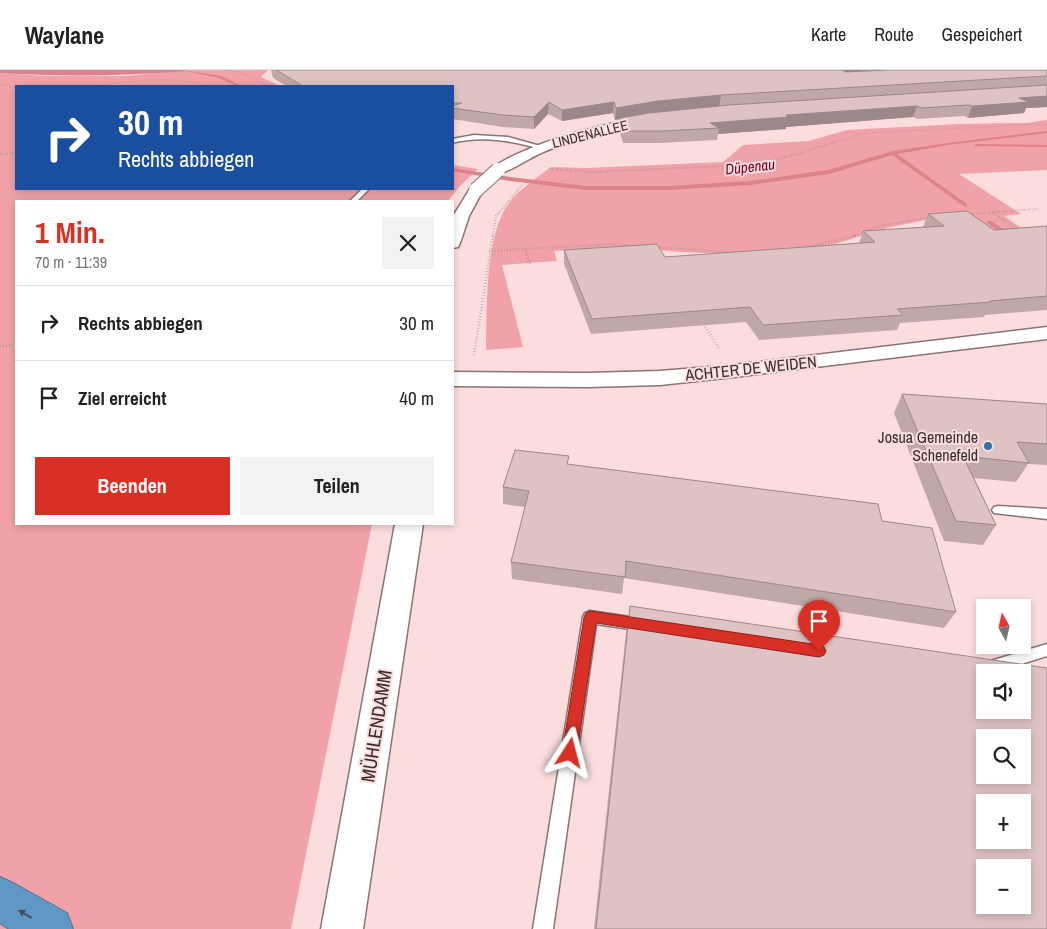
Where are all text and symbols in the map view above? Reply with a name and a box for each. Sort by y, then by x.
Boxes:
text: Waylane [25,19,104,51]
text: Karte [811,22,846,47]
text: Route [874,22,914,47]
text: Gespeichert [942,22,1022,47]
text: 30 m [118,99,183,146]
icon: right [35,105,100,170]
street label: LINDENALLEE [550,116,630,152]
text: Rechts abbiegen [118,144,254,174]
water label: Düpenau [724,153,776,180]
text: 1 Min. [35,212,105,252]
button: close [382,217,434,269]
text: 70 m · 11:39 [35,251,107,273]
icon: right [35,309,63,337]
text: Rechts abbiegen [78,310,203,336]
text: 30 m [399,310,434,336]
street label: ACHTER DE WEIDEN [683,350,818,386]
icon: arrive [35,384,63,412]
text: Ziel erreicht [78,385,166,411]
text: 40 m [399,385,434,411]
place label: Josua Gemeinde Schenefeld [878,426,978,466]
marker: Josua Gemeinde Schenefeld [982,440,994,452]
button: Beenden [35,457,230,515]
button: Teilen [240,457,434,515]
north arrow [976,599,1031,654]
map controls [976,599,1031,914]
pin [798,600,840,651]
icon: arrive [805,607,833,635]
button: sound [976,664,1031,719]
street label: MÜHLENDAMM [354,668,398,784]
position arrow [543,726,595,778]
button: search [976,729,1031,784]
button: + [976,794,1031,849]
button: − [976,859,1031,914]
one-way arrow [18,910,33,918]

